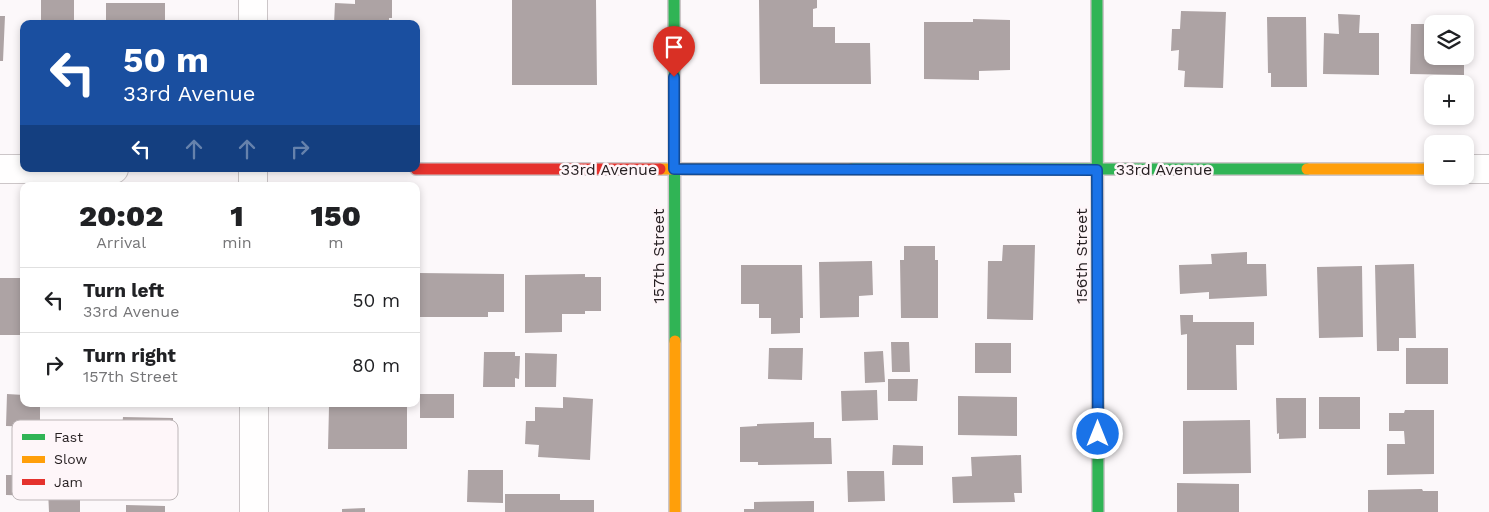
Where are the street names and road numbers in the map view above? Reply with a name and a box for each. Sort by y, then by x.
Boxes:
street label: 33rd Avenue [561,160,657,179]
street label: 33rd Avenue [1116,160,1212,179]
street label: 157th Street [649,208,668,303]
street label: 156th Street [1072,208,1091,304]

